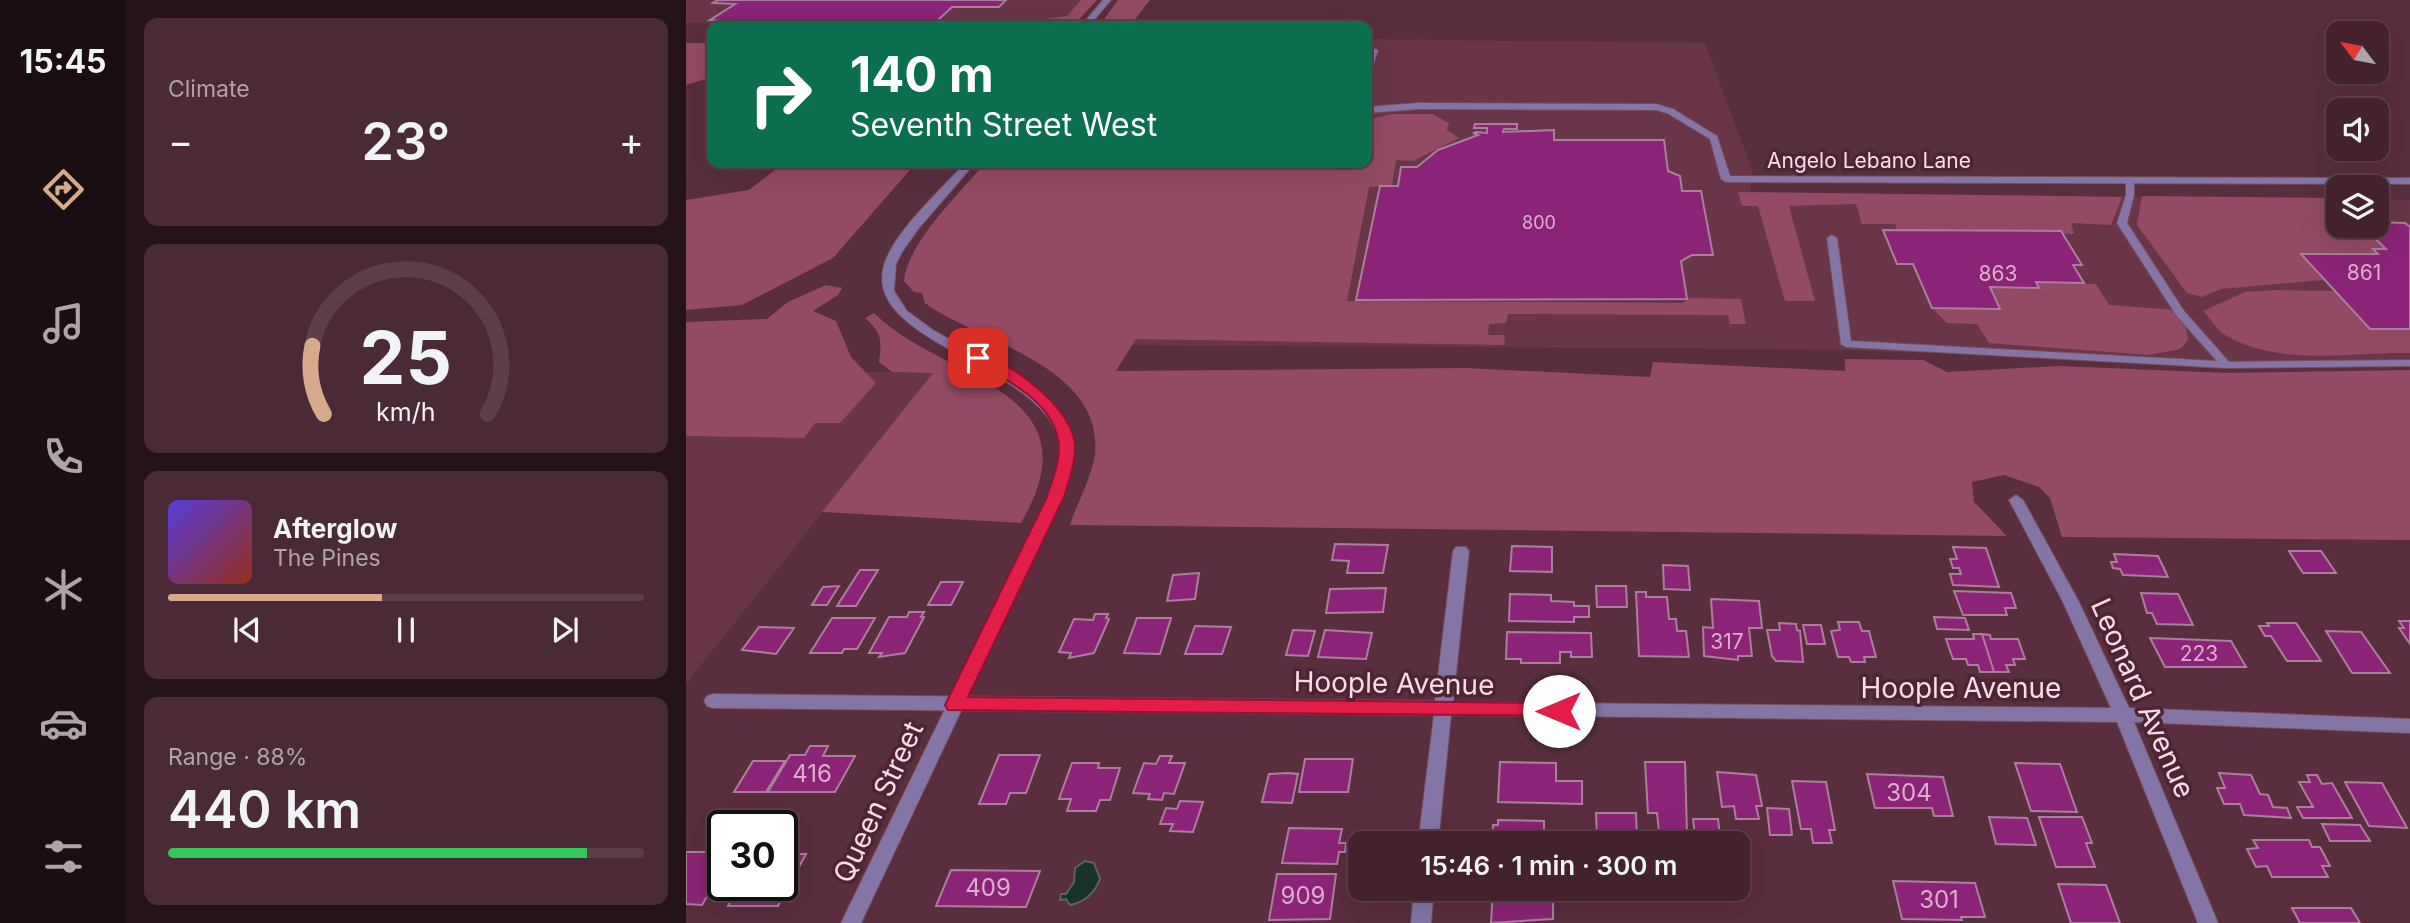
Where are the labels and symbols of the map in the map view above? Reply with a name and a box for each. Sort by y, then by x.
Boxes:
north arrow [2326,21,2389,84]
street label: Angelo Lebano Lane [1767,148,1971,173]
house number: 800 [1522,212,1556,233]
house number: 861 [2347,260,2381,285]
house number: 863 [1979,261,2018,286]
pin [948,328,1008,388]
street label: Leonard Avenue [2084,593,2202,803]
house number: 317 [1710,629,1744,654]
house number: 223 [2180,641,2218,666]
street label: Hoople Avenue [1293,664,1495,702]
street label: Hoople Avenue [1861,671,2061,705]
position arrow [1522,674,1596,748]
street label: Queen Street [826,716,930,888]
house number: 416 [792,759,832,788]
house number: 304 [1886,778,1932,807]
speed limit sign: 30 [707,810,798,901]
house number: 409 [965,873,1011,902]
house number: 909 [1281,881,1325,910]
house number: 301 [1919,885,1959,914]

